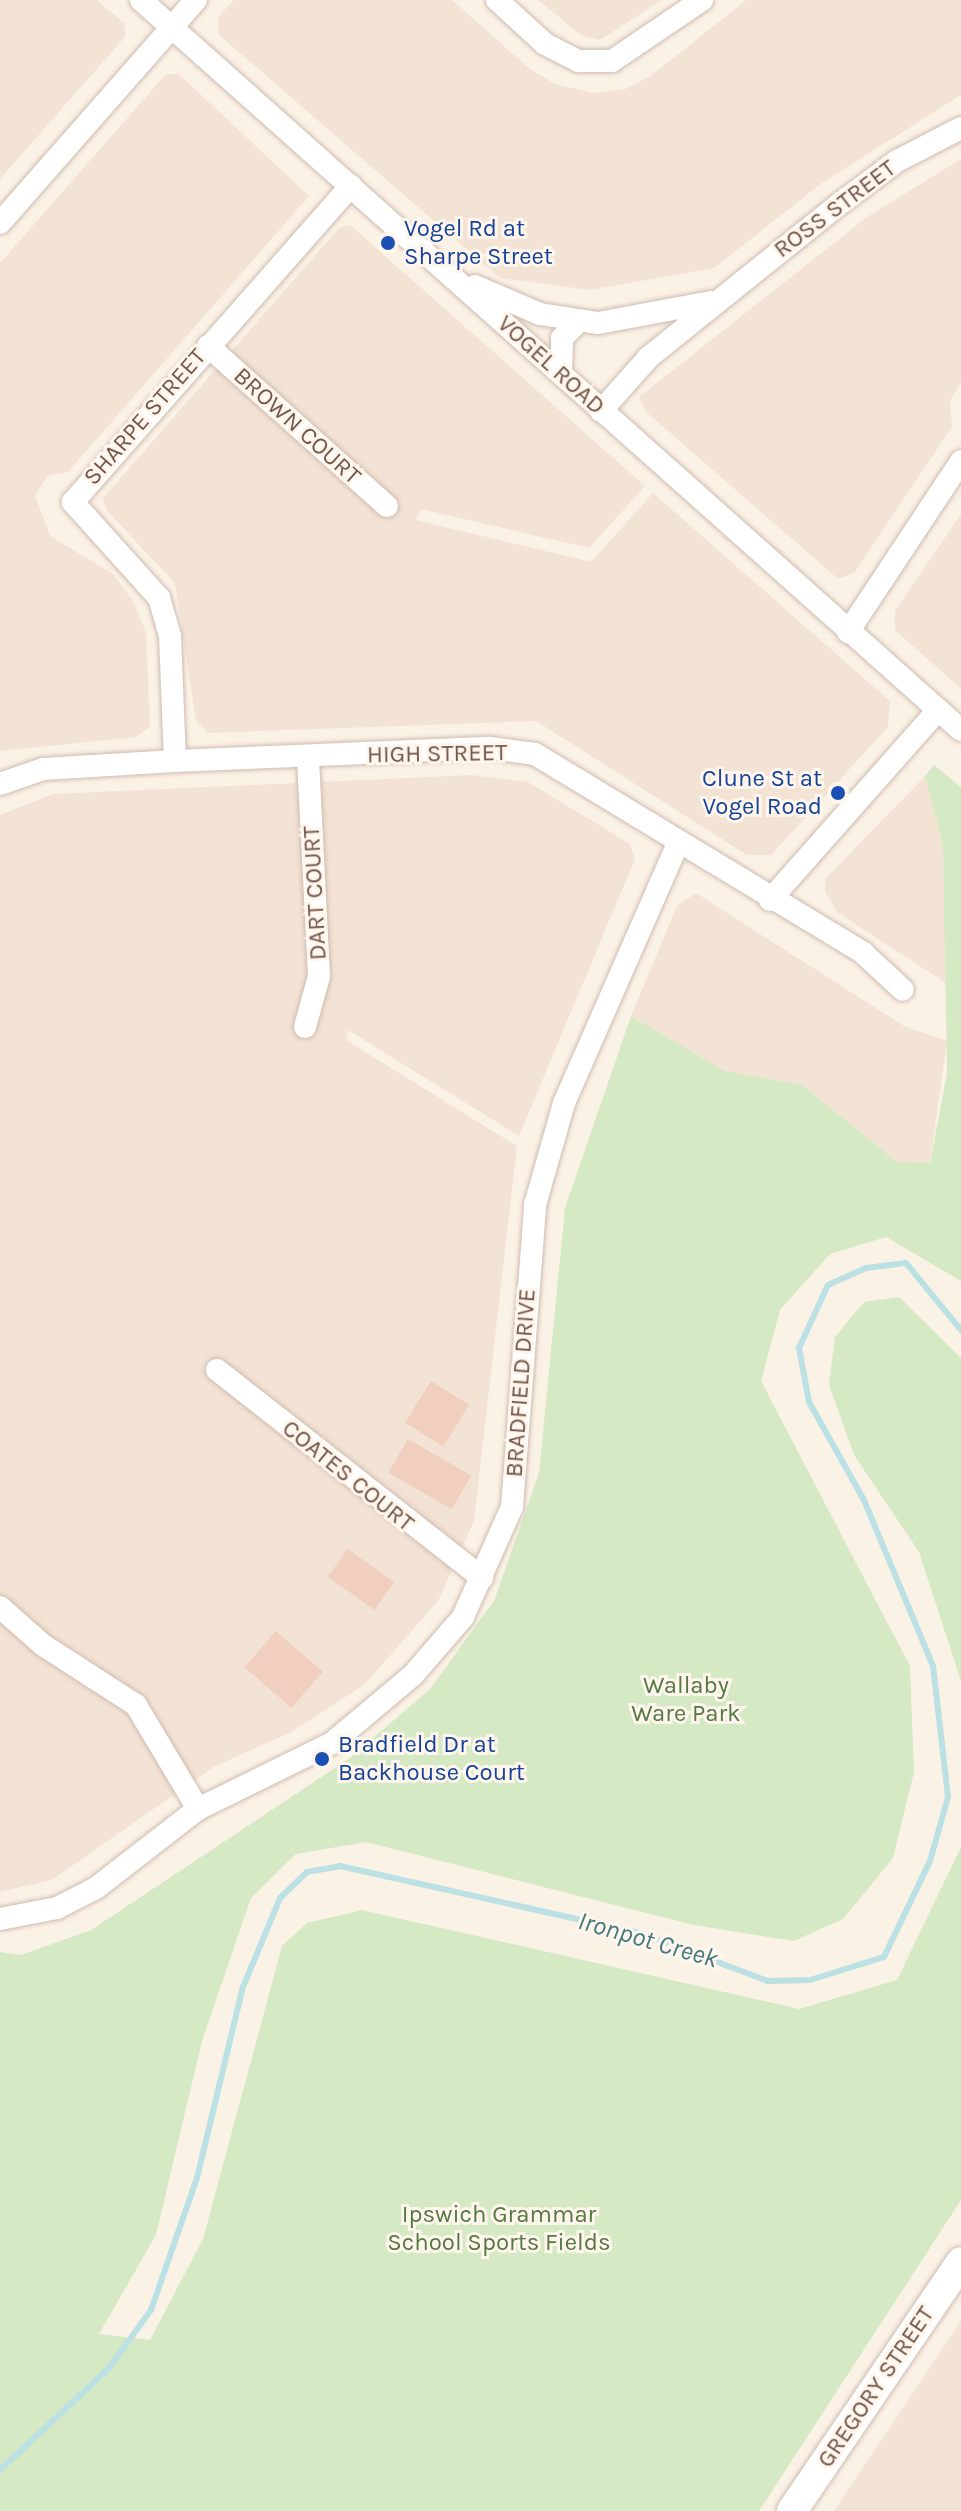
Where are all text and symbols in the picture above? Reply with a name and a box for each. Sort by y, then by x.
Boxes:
street label: ROSS STREET [768,154,902,264]
place label: Vogel Rd at Sharpe Street [404,215,553,271]
marker: Vogel Rd at Sharpe Street [379,234,397,252]
street label: VOGEL ROAD [491,309,611,421]
street label: SHARPE STREET [78,343,212,491]
street label: BROWN COURT [227,361,367,491]
street label: HIGH STREET [367,738,507,770]
place label: Clune St at Vogel Road [702,765,822,821]
marker: Clune St at Vogel Road [829,784,847,802]
street label: DART COURT [297,825,333,961]
street label: BRADFIELD DRIVE [500,1288,542,1478]
street label: COATES COURT [276,1414,420,1538]
park label: Wallaby Ware Park [631,1672,741,1728]
place label: Bradfield Dr at Backhouse Court [338,1731,525,1787]
marker: Bradfield Dr at Backhouse Court [313,1750,331,1768]
water label: Ironpot Creek [575,1905,721,1975]
park label: Ipswich Grammar School Sports Fields [387,2201,611,2257]
street label: GREGORY STREET [811,2301,941,2473]

